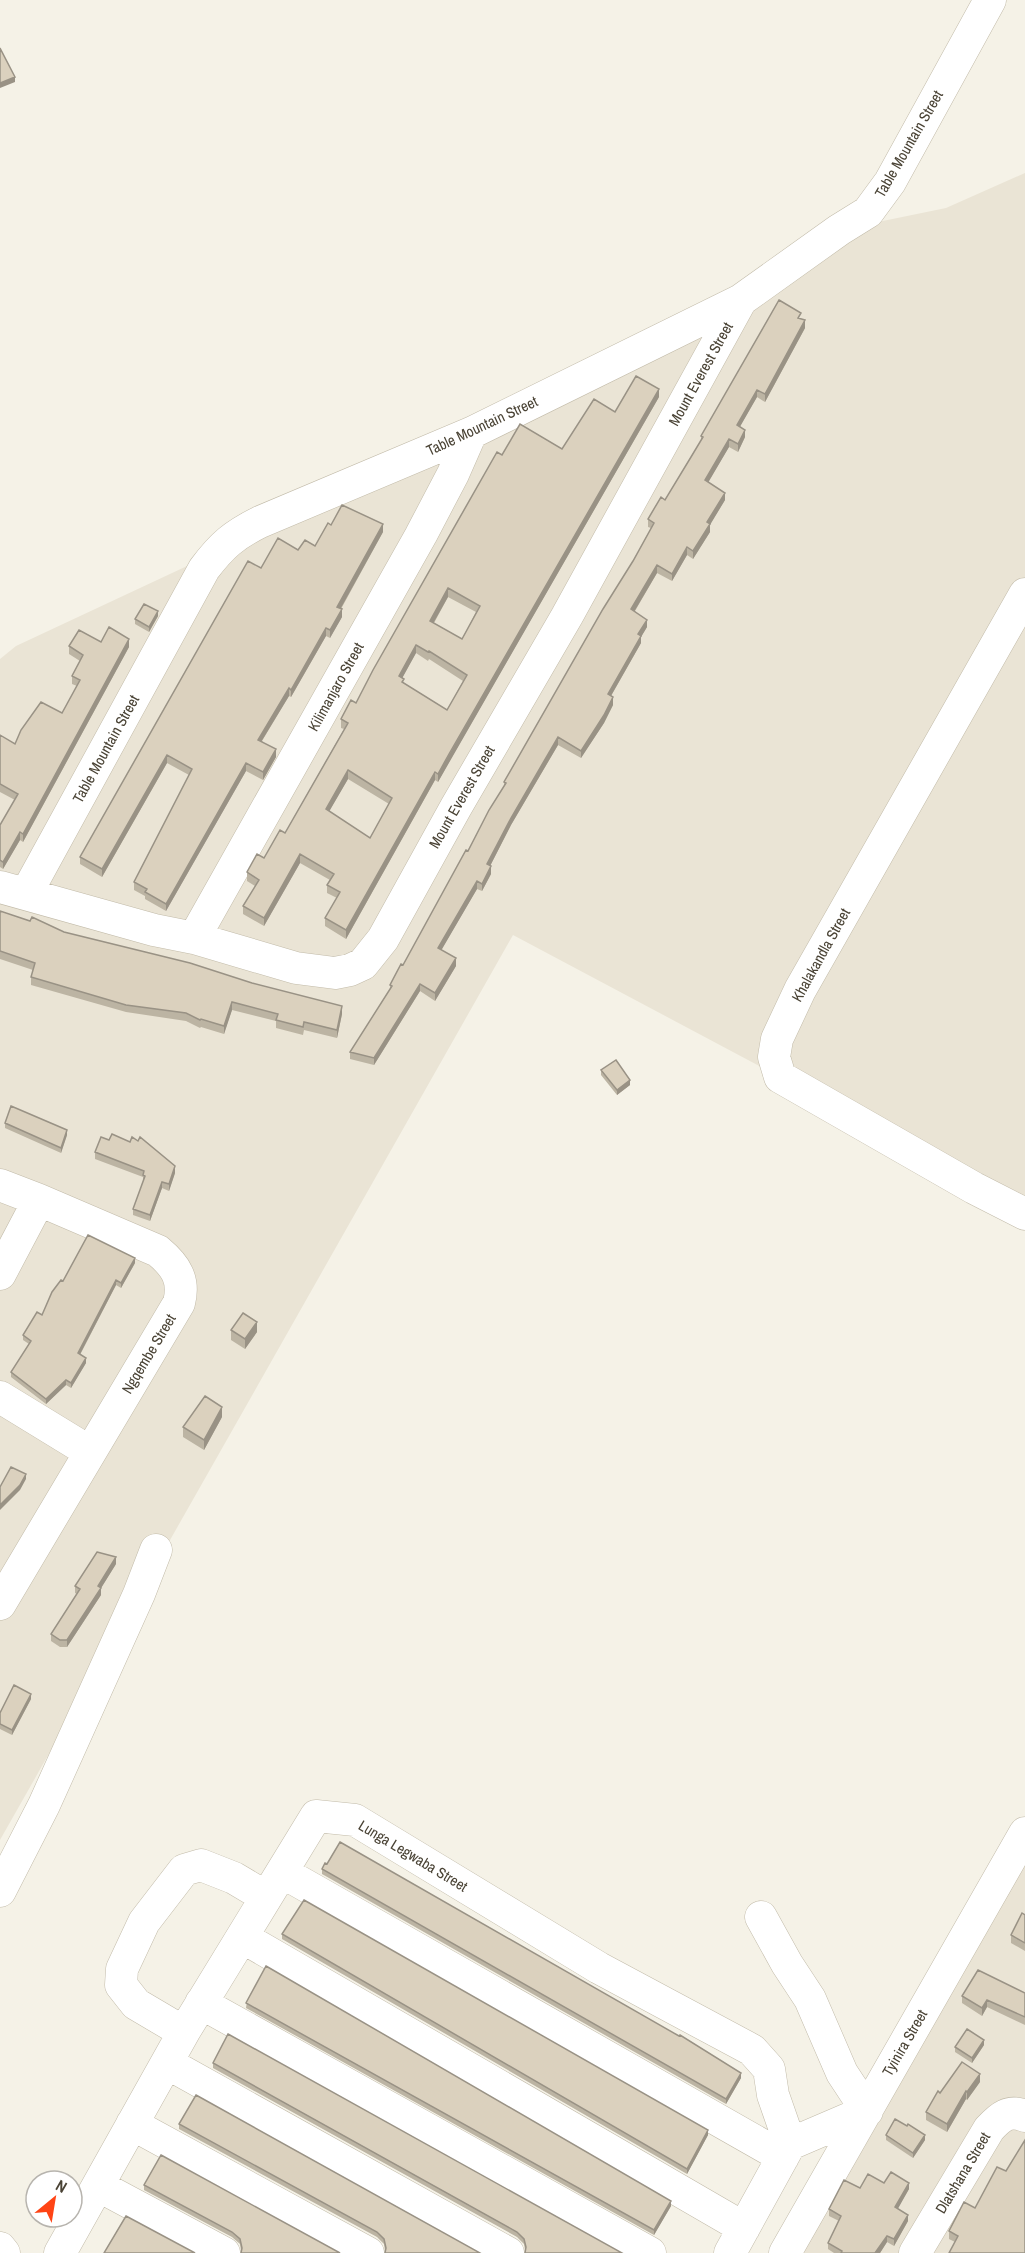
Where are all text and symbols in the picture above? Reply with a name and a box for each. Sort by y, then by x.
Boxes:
street label: Table Mountain Street [869,86,948,201]
street label: Mount Everest Street [663,318,738,429]
street label: Table Mountain Street [423,390,541,461]
street label: Kilimanjaro Street [303,638,369,735]
street label: Table Mountain Street [67,690,144,807]
street label: Mount Everest Street [424,741,500,852]
street label: Khalakandla Street [786,904,855,1005]
street label: Ngqembe Street [117,1309,181,1398]
street label: Lunga Legwaba Street [355,1815,472,1897]
street label: Tyinira Street [877,2005,932,2080]
street label: Dlatshana Street [930,2128,995,2217]
north arrow [24,2169,84,2229]
text: N [52,2174,71,2198]

